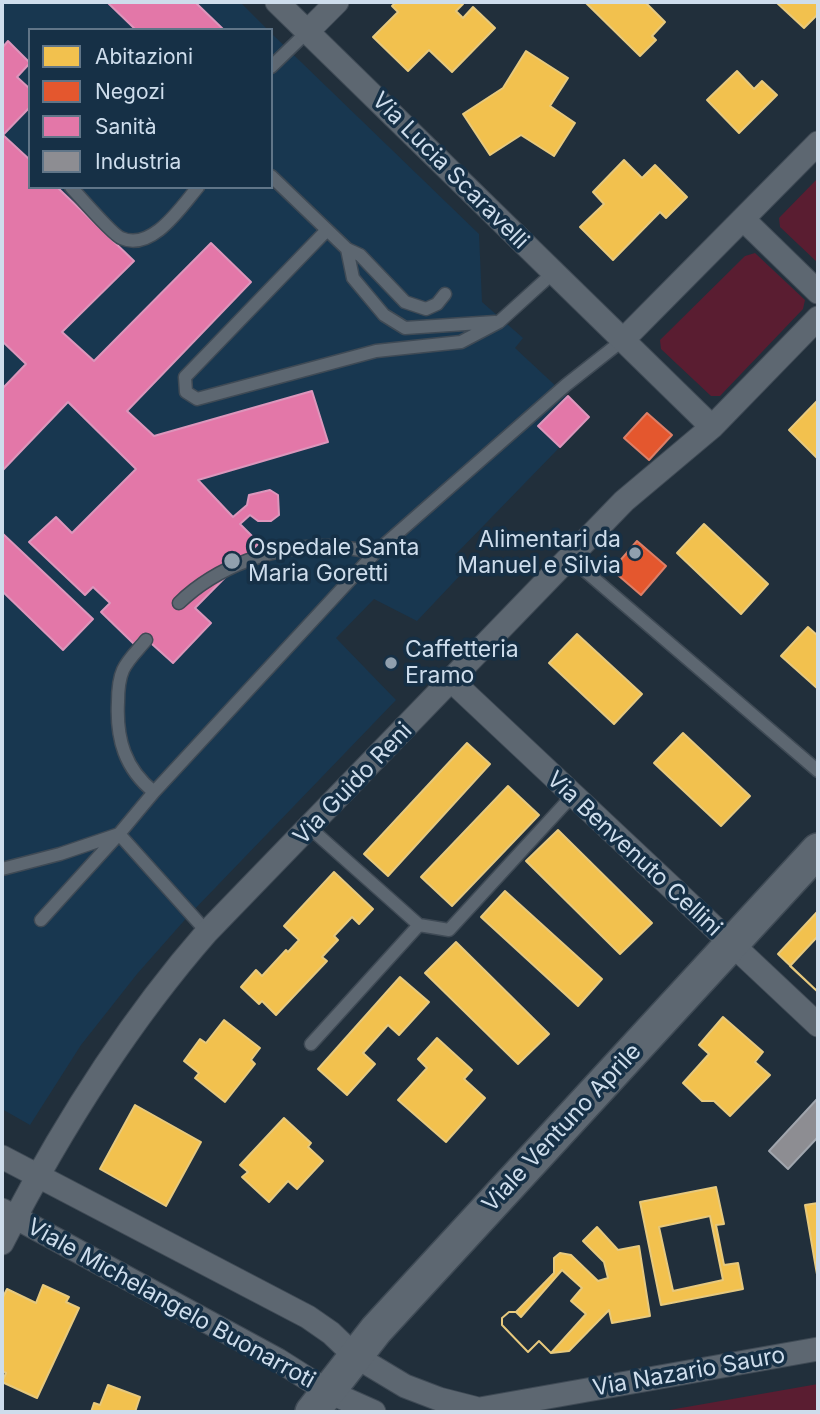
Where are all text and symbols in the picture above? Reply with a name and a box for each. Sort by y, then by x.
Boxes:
legend [28,28,273,189]
text: Abitazioni [95,44,193,69]
text: Negozi [95,79,165,104]
street label: Via Lucia Scaravelli [366,87,534,255]
text: Sanità [95,114,157,139]
text: Industria [95,149,181,174]
place label: Alimentari da Manuel e Silvia [457,526,621,580]
place label: Ospedale Santa Maria Goretti [248,534,419,588]
marker: Alimentari da Manuel e Silvia [627,545,643,561]
marker: Ospedale Santa Maria Goretti [222,551,242,571]
place label: Caffetteria Eramo [405,636,519,690]
marker: Caffetteria Eramo [383,655,399,671]
street label: Via Guido Reni [288,717,418,851]
street label: Via Benvenuto Cellini [541,766,727,942]
street label: Viale Ventuno Aprile [477,1038,647,1218]
street label: Viale Michelangelo Buonarroti [22,1213,320,1395]
street label: Via Nazario Sauro [591,1341,787,1403]

